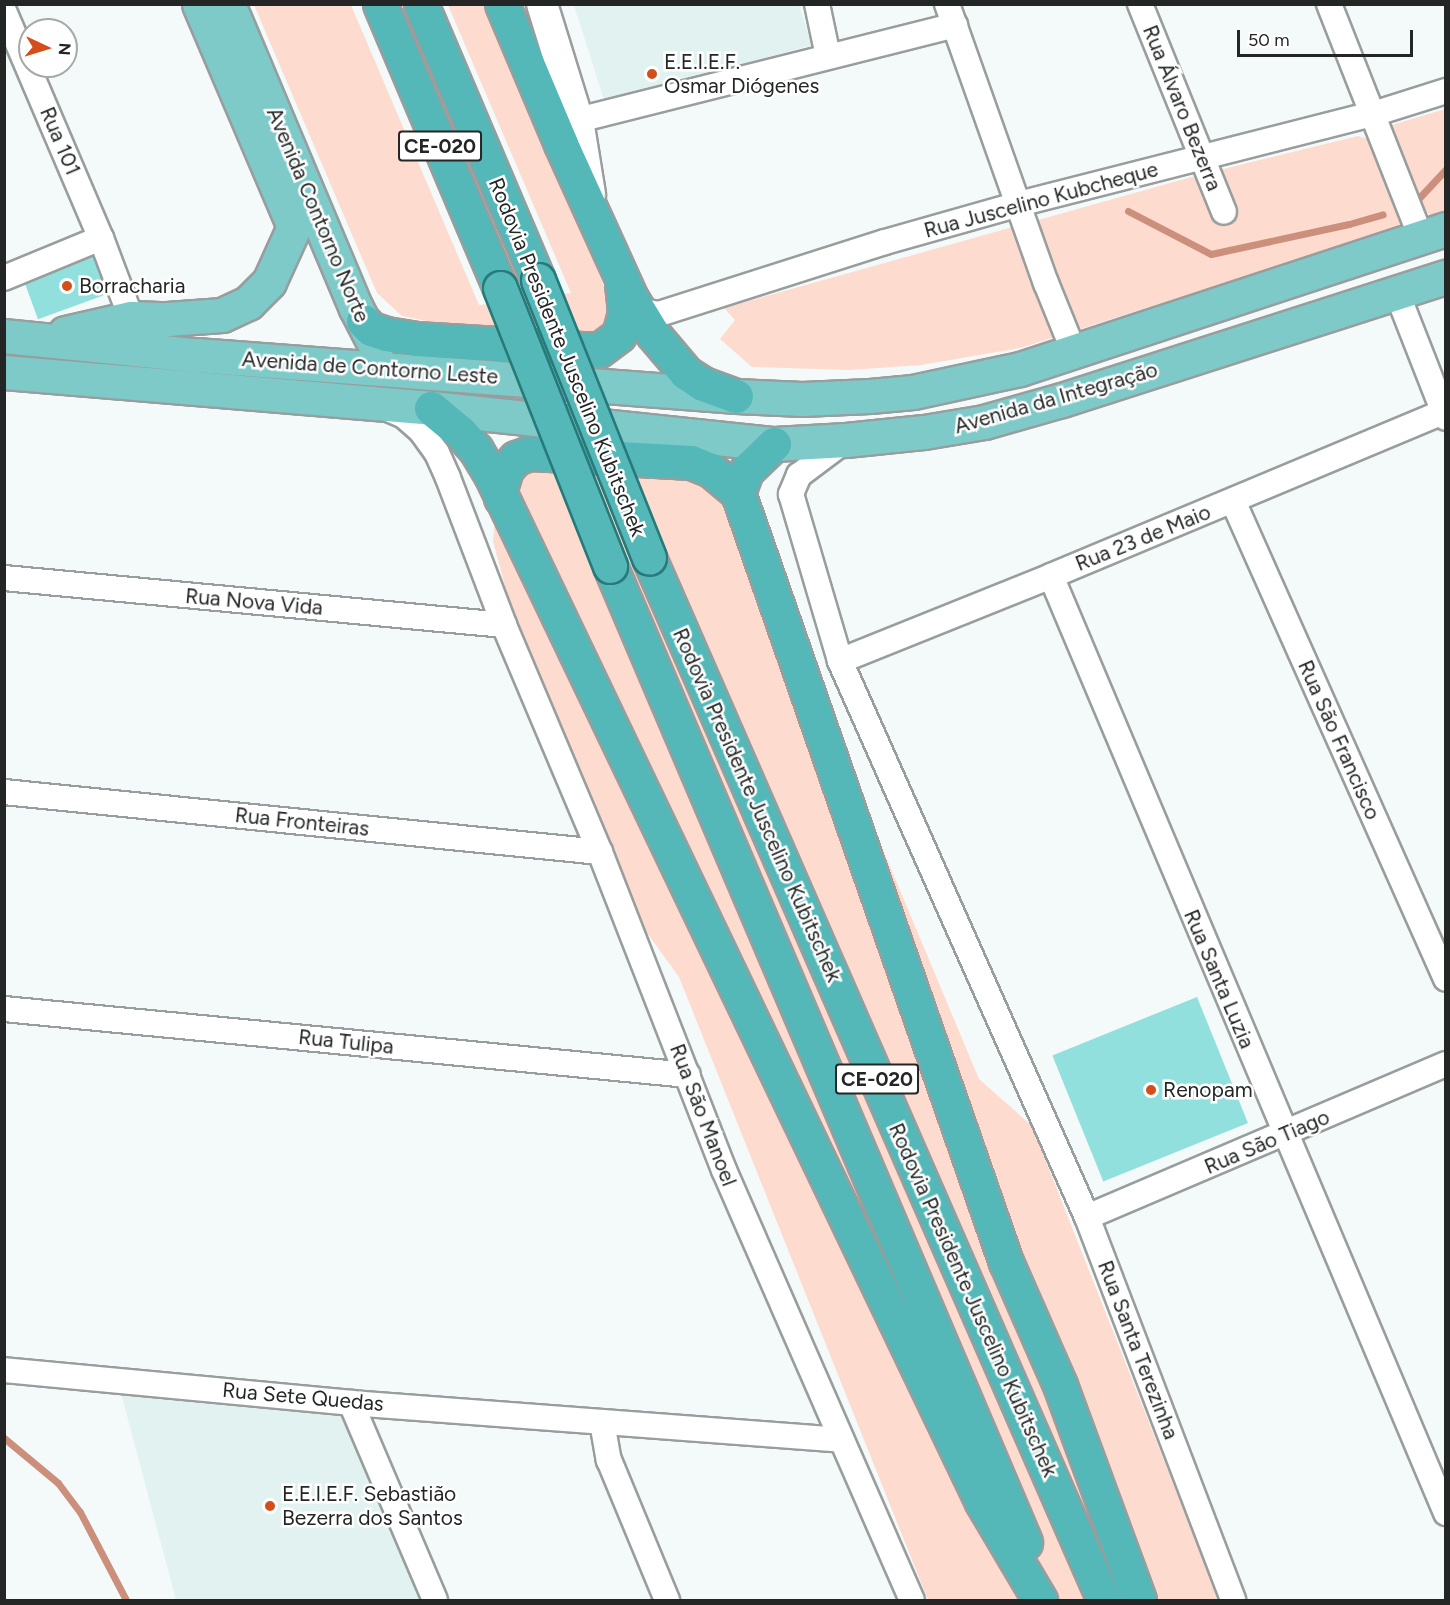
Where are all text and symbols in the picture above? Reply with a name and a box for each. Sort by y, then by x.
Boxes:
north arrow [18,18,78,78]
scale bar [1240,18,1416,56]
street label: Rua Álvaro Bezerra [1137,21,1227,195]
text: 50 m [1248,29,1290,51]
text: N [55,42,74,56]
place label: E.E.I.E.F. Osmar Diógenes [664,49,819,99]
marker: E.E.I.E.F. Osmar Diógenes [645,67,659,81]
street label: Rua 101 [34,103,86,179]
street label: Avenida Contorno Norte [261,104,375,326]
road number: CE-020 [398,129,482,163]
street label: Rua Juscelino Kubcheque [921,157,1161,243]
street label: Rodovia Presidente Juscelino Kubitschek [483,174,651,540]
place label: Borracharia [79,273,185,299]
marker: Borracharia [60,279,74,293]
street label: Avenida de Contorno Leste [241,346,499,390]
street label: Avenida da Integração [951,357,1161,439]
street label: Rua 23 de Maio [1072,499,1214,577]
street label: Rua Nova Vida [184,583,324,621]
street label: Rodovia Presidente Juscelino Kubitschek [667,624,847,986]
street label: Rua São Francisco [1293,656,1385,824]
street label: Rua Fronteiras [234,802,370,842]
street label: Rua Santa Luzia [1178,906,1260,1052]
street label: Rua Tulipa [297,1024,395,1060]
street label: Rua São Manoel [664,1040,742,1190]
road number: CE-020 [835,1062,919,1096]
place label: Renopam [1163,1077,1253,1103]
marker: Renopam [1144,1083,1158,1097]
street label: Rua São Tiago [1201,1104,1333,1180]
street label: Rodovia Presidente Juscelino Kubitschek [883,1119,1063,1481]
street label: Rua Santa Terezinha [1092,1257,1184,1443]
street label: Rua Sete Quedas [221,1377,385,1417]
place label: E.E.I.E.F. Sebastião Bezerra dos Santos [282,1481,463,1531]
marker: E.E.I.E.F. Sebastião Bezerra dos Santos [263,1499,277,1513]

